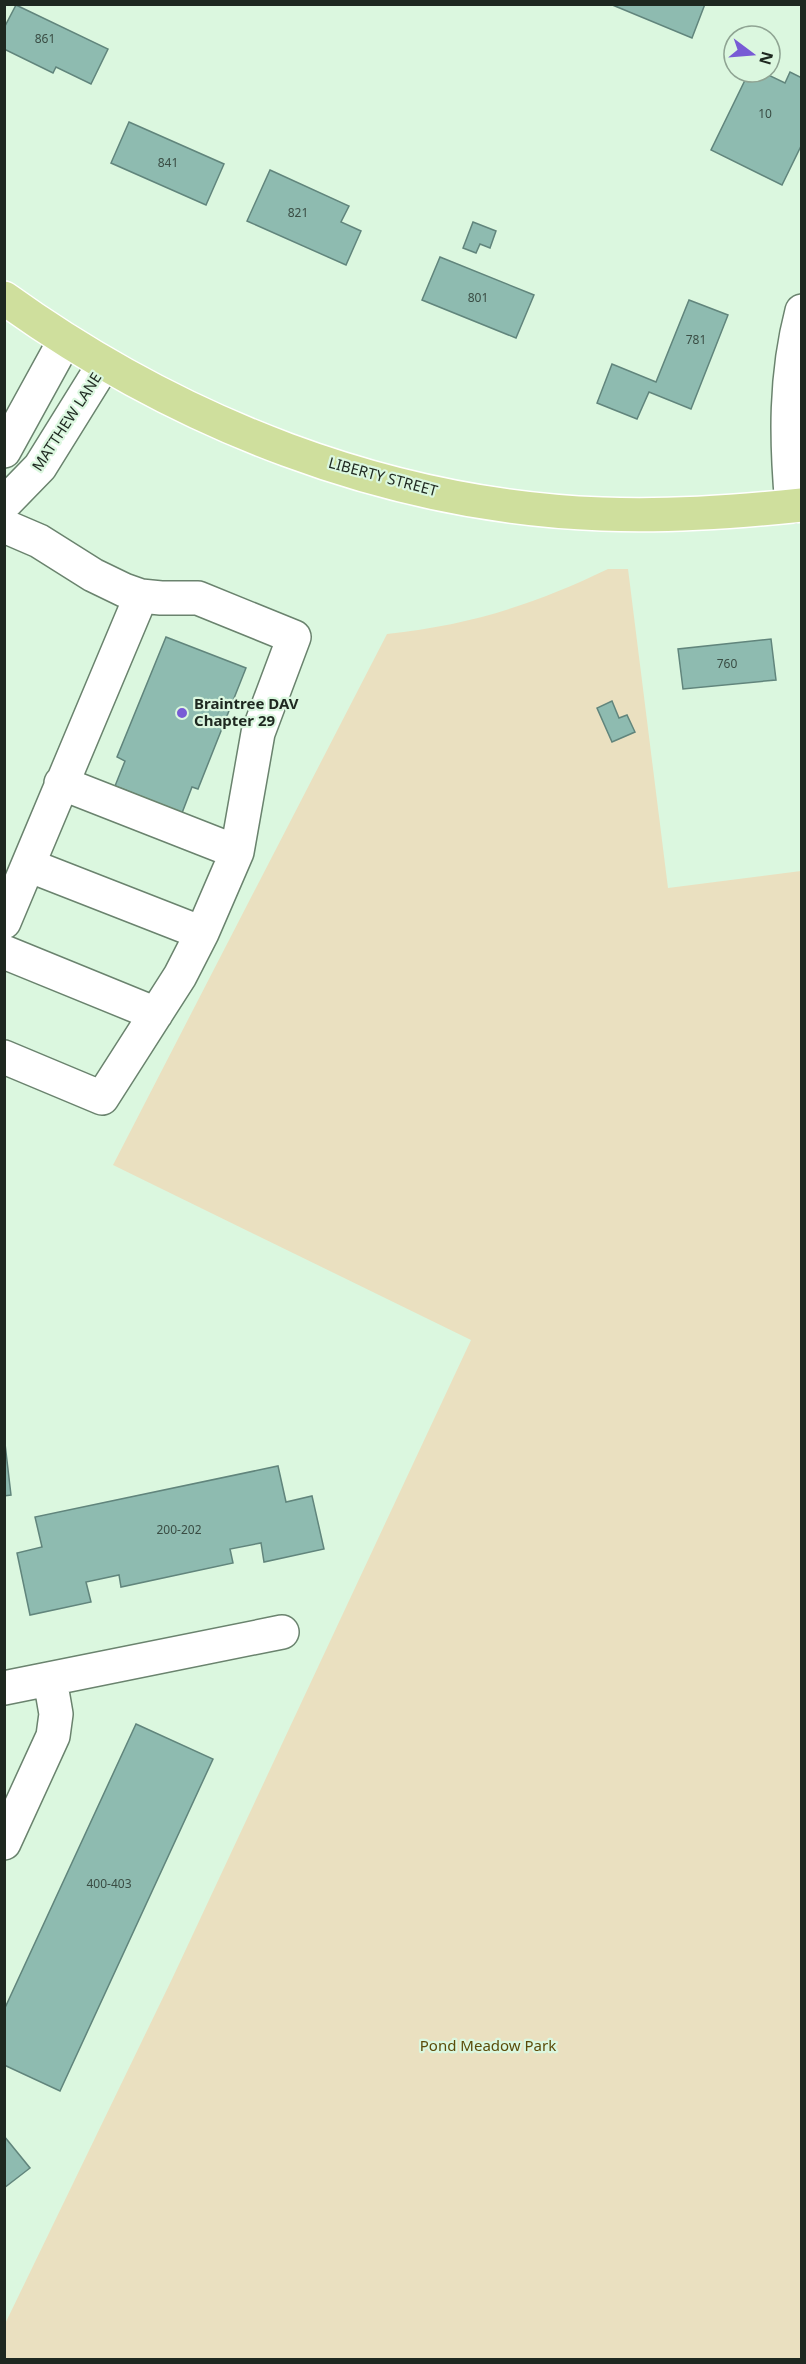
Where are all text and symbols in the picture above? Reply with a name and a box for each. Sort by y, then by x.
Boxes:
north arrow [722,24,782,84]
house number: 861 [35,30,55,47]
text: N [754,49,779,67]
house number: 10 [758,105,772,122]
house number: 841 [158,154,178,171]
house number: 821 [288,204,308,221]
house number: 801 [468,289,488,306]
house number: 781 [686,331,706,348]
street label: MATTHEW LANE [27,368,105,475]
street label: LIBERTY STREET [327,452,441,500]
house number: 760 [717,655,737,672]
place label: Braintree DAV Chapter 29 [194,693,299,730]
marker: Braintree DAV Chapter 29 [175,706,189,720]
house number: 200-202 [156,1521,202,1538]
house number: 400-403 [86,1875,132,1892]
park label: Pond Meadow Park [420,2035,556,2055]

